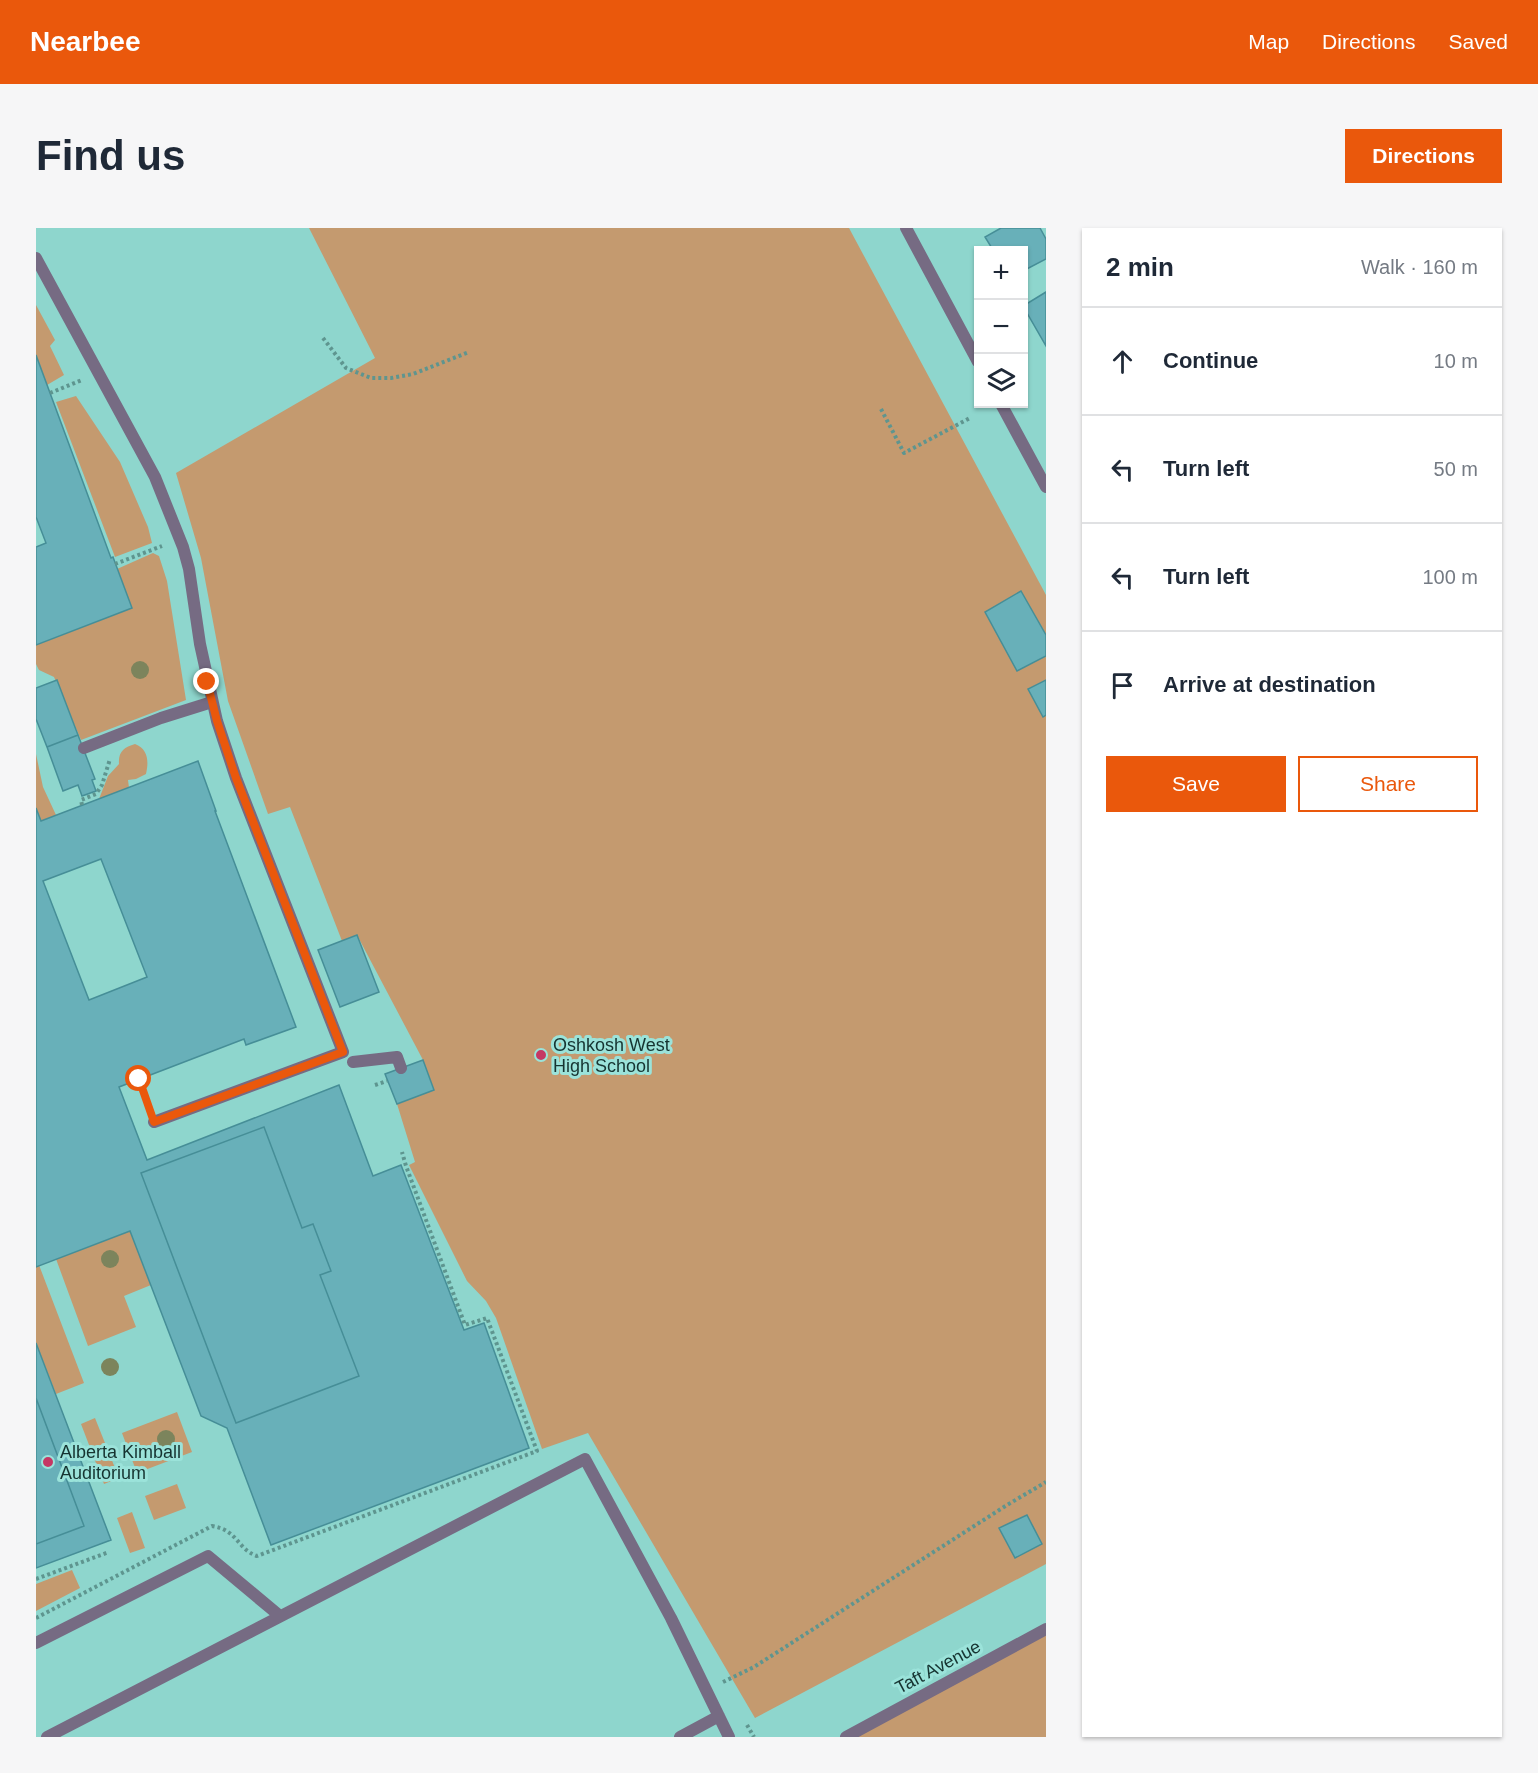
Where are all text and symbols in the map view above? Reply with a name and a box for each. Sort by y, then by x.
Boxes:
text: Nearbee [30,26,141,57]
text: Map [1248,30,1289,53]
text: Directions [1322,30,1415,53]
text: Saved [1448,30,1508,53]
button: Directions [1345,129,1502,183]
text: Find us [36,132,185,179]
map controls [974,246,1028,408]
button: + [974,246,1028,300]
text: 2 min [1106,252,1174,282]
text: Walk · 160 m [1361,256,1478,278]
button: − [974,300,1028,354]
icon: ahead [1106,345,1139,378]
text: Continue [1163,348,1258,373]
text: 10 m [1434,350,1478,372]
button: layers [974,354,1028,408]
icon: left [1106,453,1139,486]
text: Turn left [1163,456,1249,481]
text: 50 m [1434,458,1478,480]
icon: left [1106,561,1139,594]
text: Turn left [1163,564,1249,589]
text: 100 m [1422,566,1478,588]
route end [193,668,219,694]
icon: arrive [1106,669,1139,702]
text: Arrive at destination [1163,672,1376,697]
button: Save [1106,756,1286,812]
button: Share [1298,756,1478,812]
place label: Oshkosh West High School [553,1035,670,1076]
marker: Oshkosh West High School [534,1048,548,1062]
route start [125,1065,151,1091]
place label: Alberta Kimball Auditorium [60,1442,181,1483]
marker: Alberta Kimball Auditorium [41,1455,55,1469]
street label: Taft Avenue [892,1636,984,1698]

